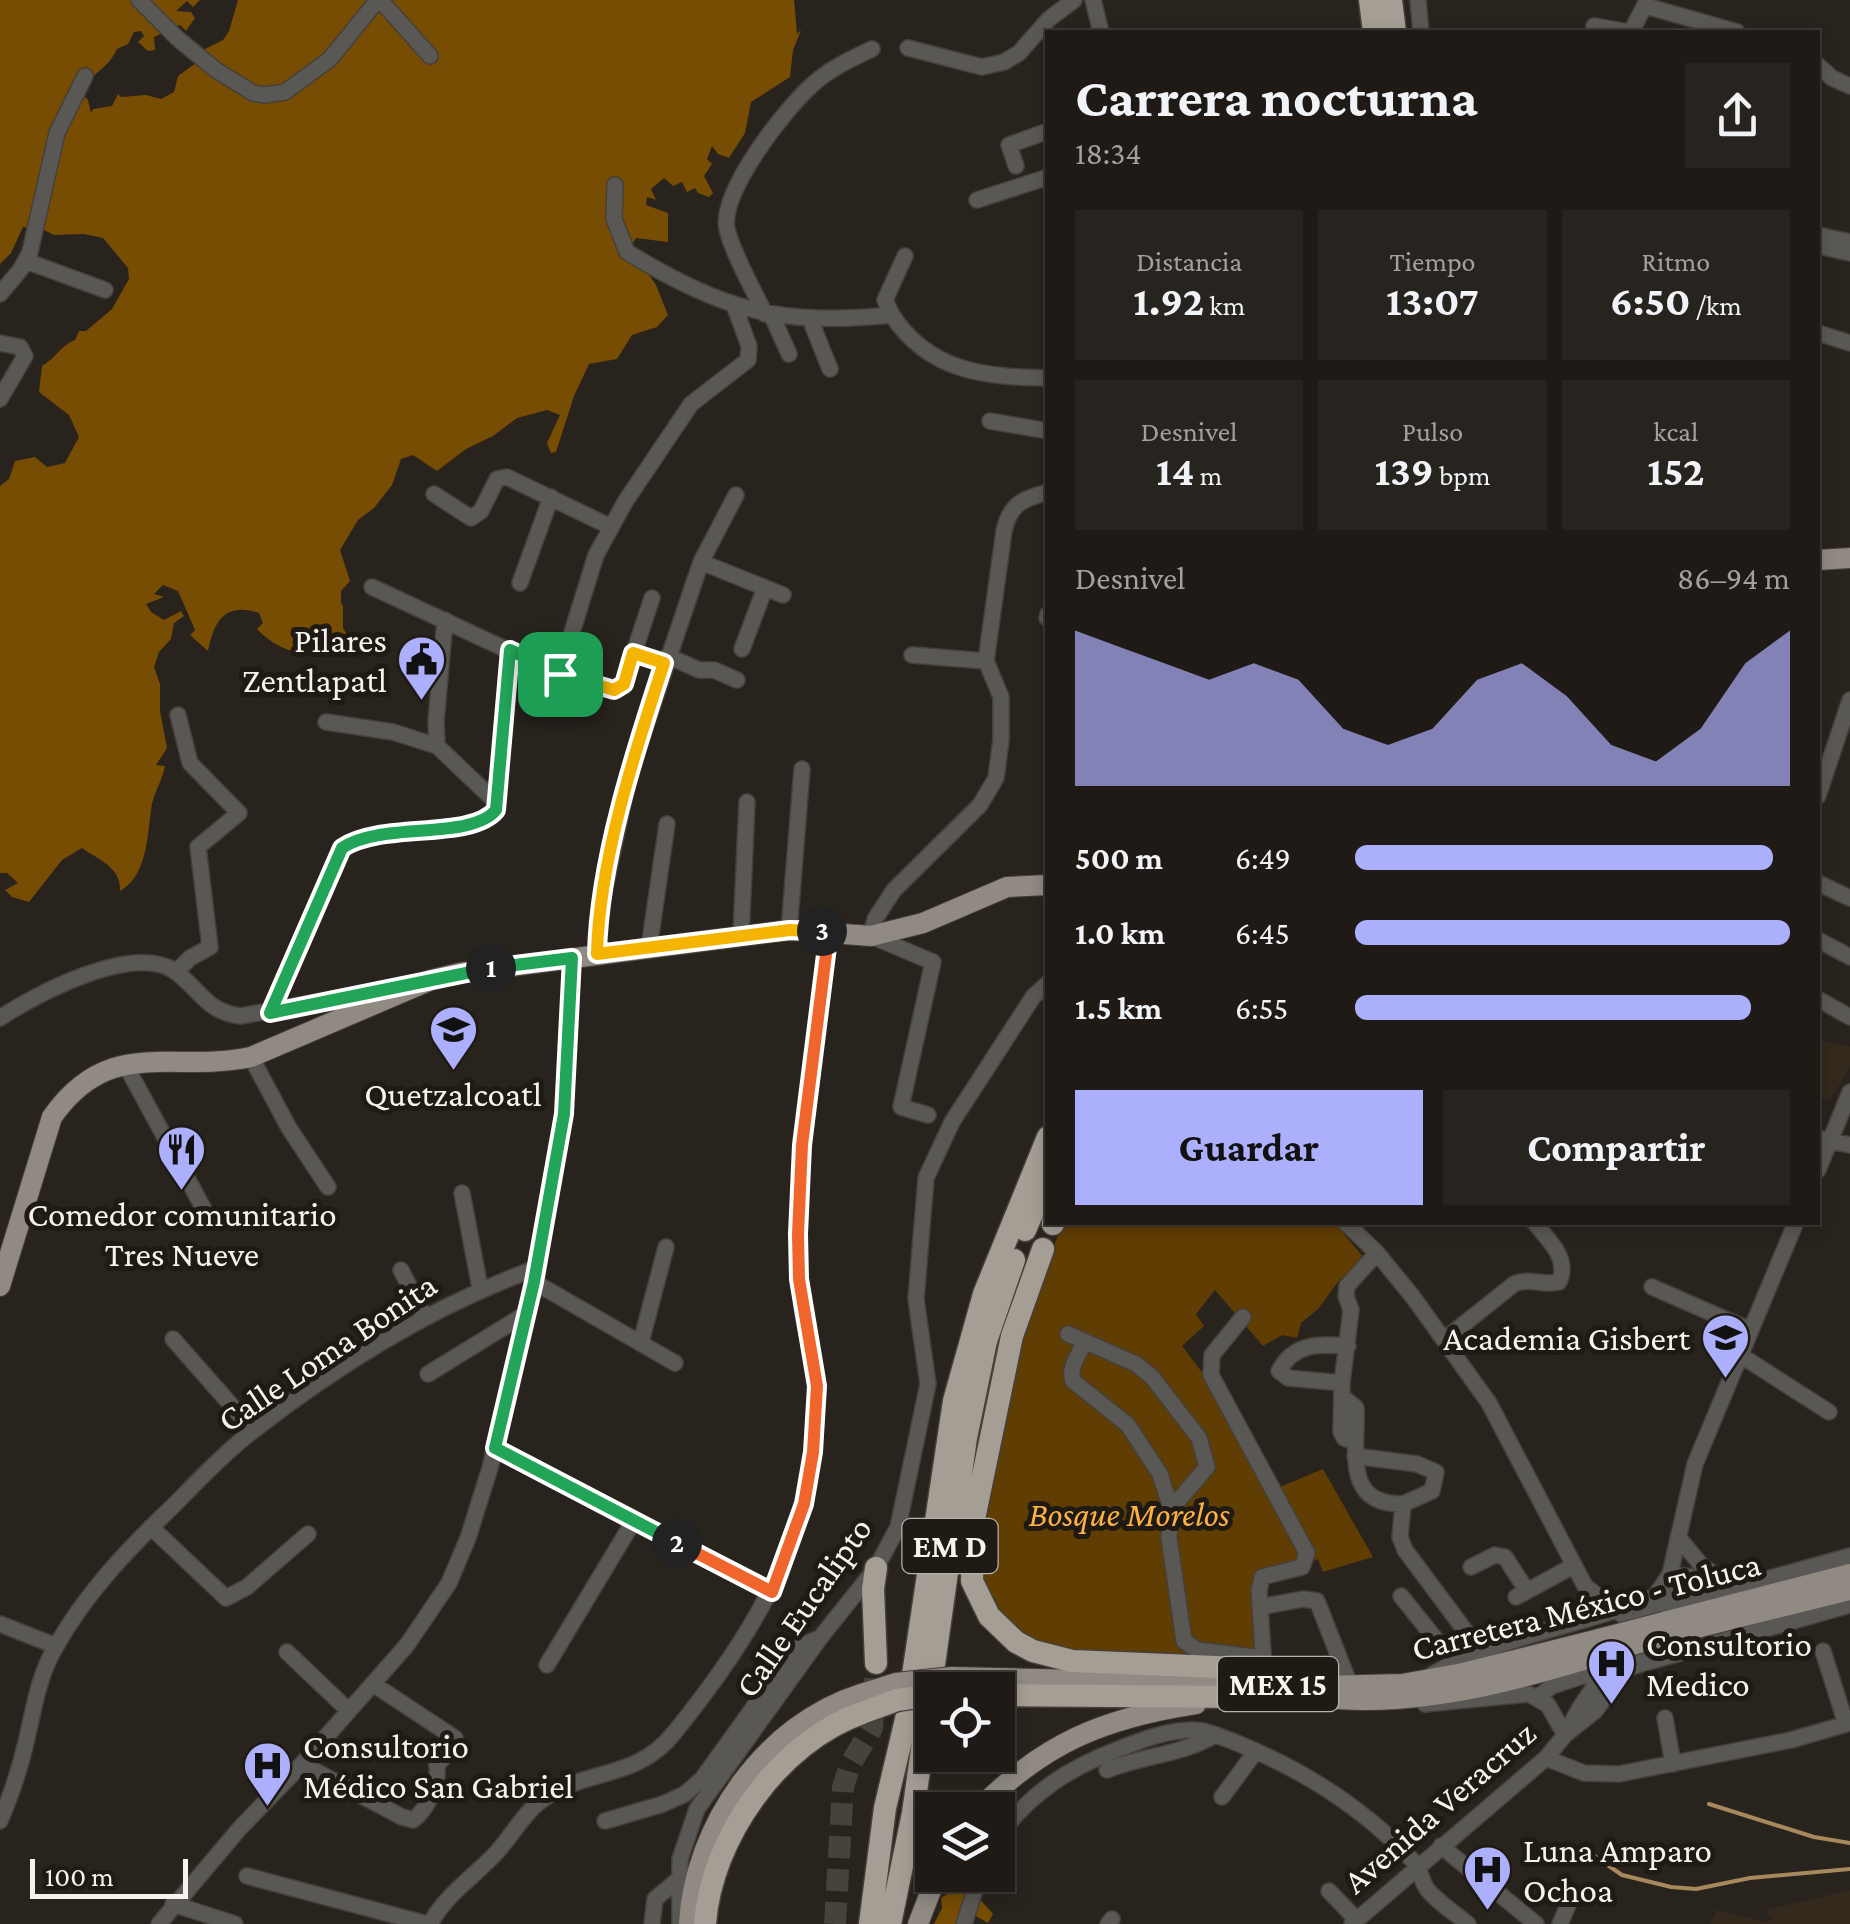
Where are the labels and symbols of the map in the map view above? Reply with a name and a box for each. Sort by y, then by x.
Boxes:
place label: Pilares Zentlapatl [242,621,387,700]
pin [518,632,603,717]
public building icon: Pilares Zentlapatl [396,634,448,702]
pin: 3 [797,906,847,956]
pin: 1 [466,943,516,993]
school or university icon: Quetzalcoatl [427,1004,479,1072]
place label: Quetzalcoatl [364,1075,542,1114]
restaurant icon: Comedor comunitario Tres Nueve [156,1124,208,1192]
place label: Comedor comunitario Tres Nueve [27,1195,337,1274]
street label: Calle Loma Bonita [211,1265,444,1440]
school or university icon: Academia Gisbert [1699,1312,1751,1380]
place label: Academia Gisbert [1443,1319,1690,1358]
park label: Bosque Morelos [1028,1495,1230,1534]
street label: Calle Eucalipto [727,1510,880,1705]
pin: 2 [652,1518,702,1568]
road number: EM D [902,1519,998,1573]
street label: Carretera México - Toluca [1408,1544,1765,1669]
place label: Consultorio Medico [1646,1625,1812,1704]
hospital icon: Consultorio Medico [1585,1638,1637,1706]
road number: MEX 15 [1218,1657,1338,1711]
street label: Avenida Veracruz [1335,1713,1543,1901]
place label: Consultorio Médico San Gabriel [303,1727,574,1806]
hospital icon: Consultorio Médico San Gabriel [242,1740,294,1808]
place label: Luna Amparo Ochoa [1523,1831,1712,1910]
hospital icon: Luna Amparo Ochoa [1462,1844,1514,1912]
scale bar [30,1854,188,1898]

